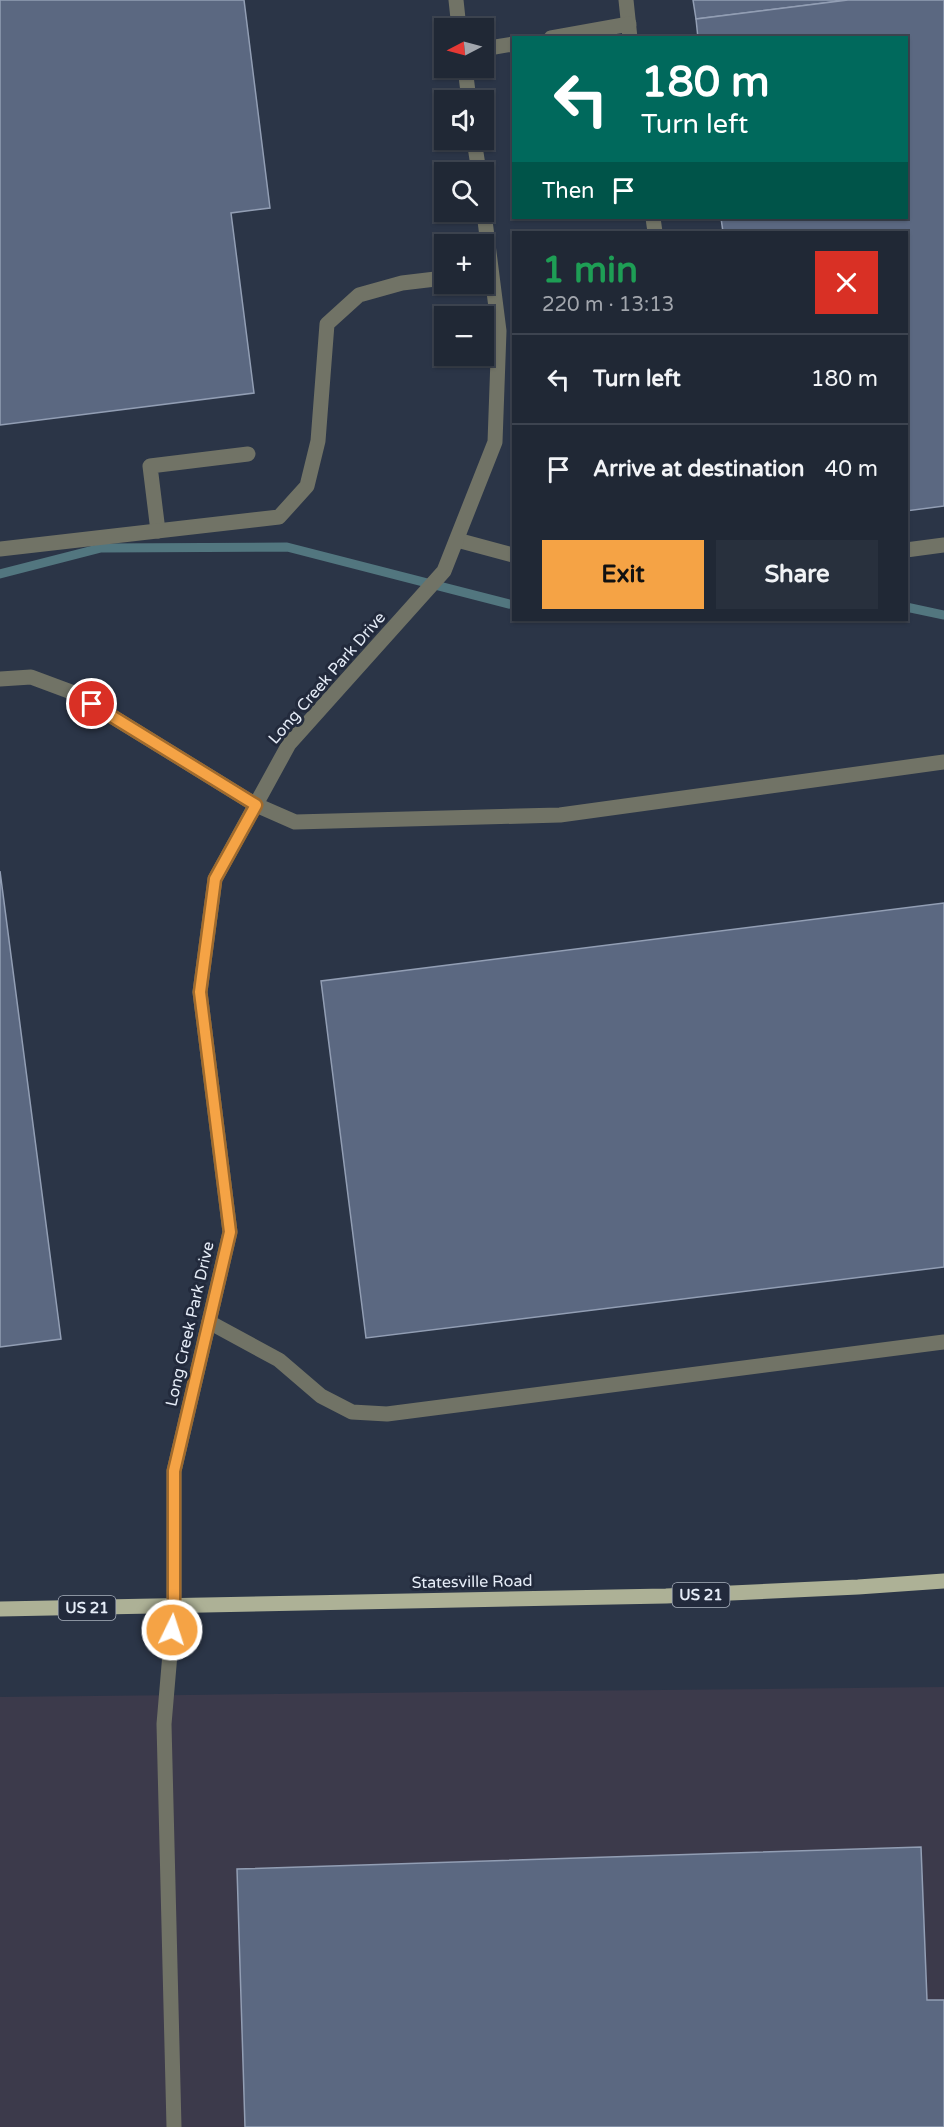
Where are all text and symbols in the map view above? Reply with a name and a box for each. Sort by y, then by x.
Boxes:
north arrow [434,18,494,78]
map controls [434,18,494,366]
text: 180 m [641,57,770,108]
icon: left [542,60,620,138]
button: sound [434,90,494,150]
text: Turn left [641,108,748,141]
button: search [434,162,494,222]
icon: arrive [607,174,640,207]
text: Then [542,178,595,204]
button: + [434,234,494,294]
text: 1 min [542,249,638,292]
button: close [815,251,878,314]
text: 220 m · 13:13 [542,293,674,317]
button: − [434,306,494,366]
icon: left [542,363,575,396]
text: Turn left [593,366,681,392]
text: 180 m [811,366,878,392]
icon: arrive [542,453,575,486]
text: Arrive at destination [593,456,804,482]
text: 40 m [824,456,878,482]
button: Exit [542,540,704,609]
button: Share [716,540,878,609]
street label: Long Creek Park Drive [264,608,390,748]
pin [66,678,117,729]
icon: arrive [75,687,108,720]
street label: Long Creek Park Drive [161,1240,219,1408]
street label: Statesville Road [411,1571,533,1593]
road number: US 21 [672,1583,730,1607]
road number: US 21 [58,1596,116,1620]
position arrow [140,1598,204,1662]

